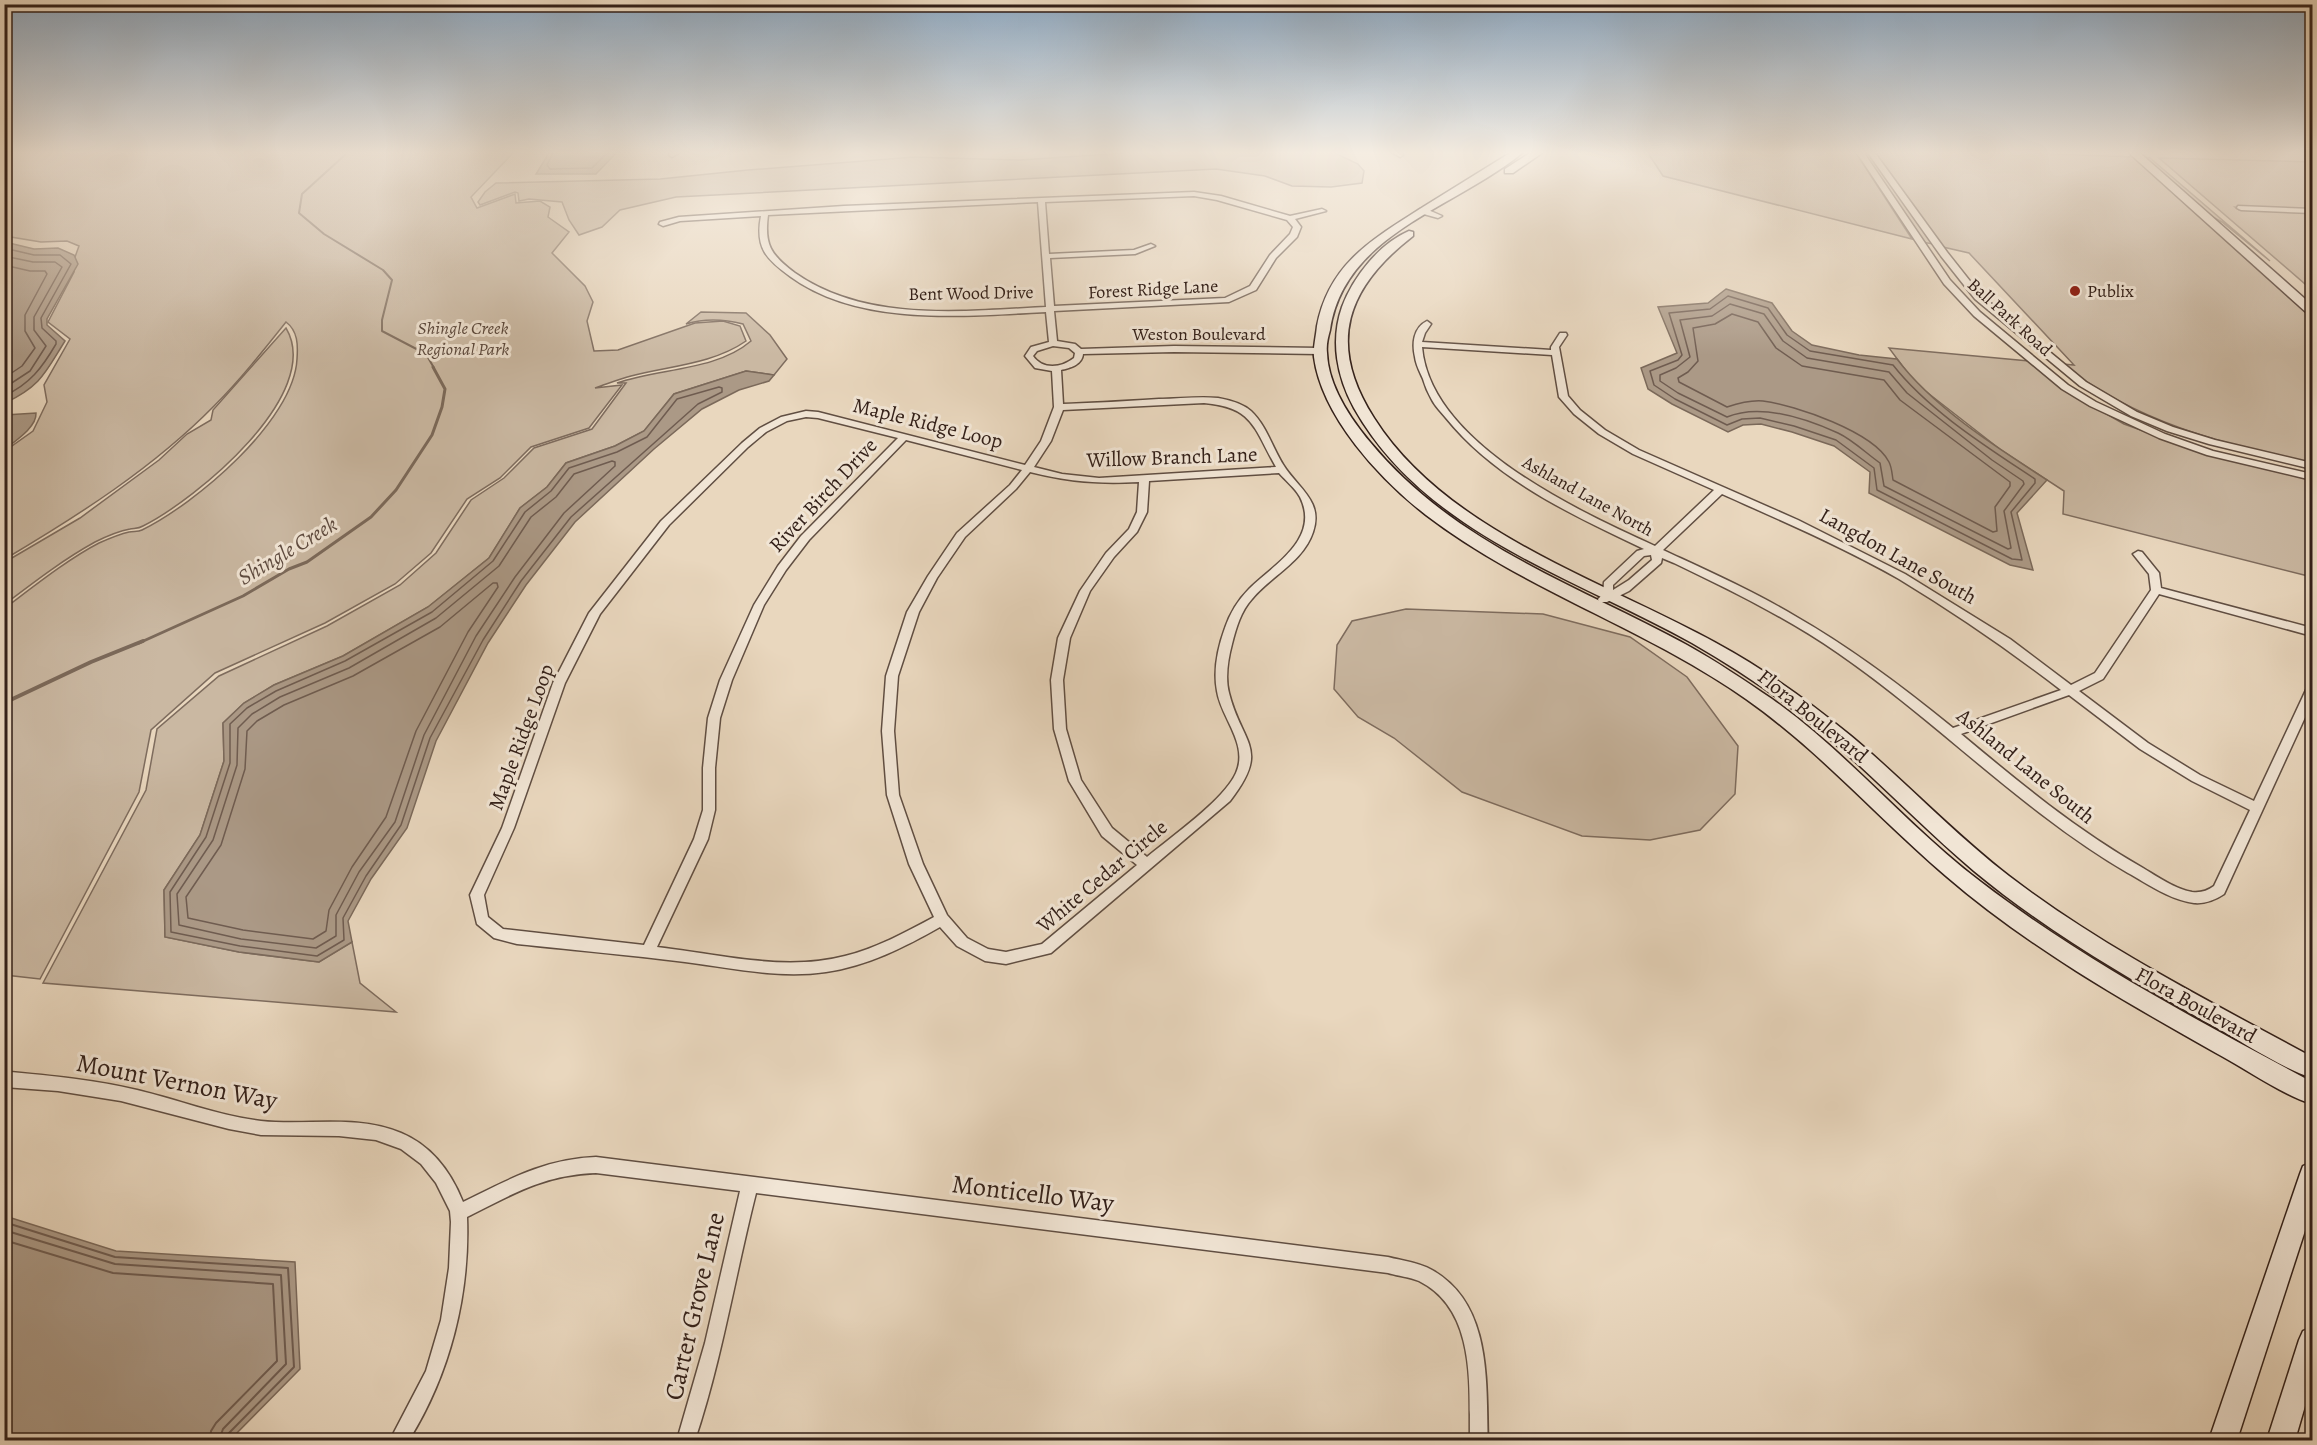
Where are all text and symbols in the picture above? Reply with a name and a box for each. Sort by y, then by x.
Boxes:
street label: Ball Park Road [1962,273,2058,362]
street label: Forest Ridge Lane [1087,274,1219,304]
place label: Publix [2087,279,2134,303]
street label: Bent Wood Drive [908,280,1034,306]
marker: Publix [2068,284,2082,298]
park label: Shingle Creek Regional Park [417,316,509,361]
street label: Weston Boulevard [1131,322,1266,346]
street label: Maple Ridge Loop [850,391,1006,455]
street label: River Birch Drive [763,432,883,558]
street label: Willow Branch Lane [1085,440,1258,474]
street label: Ashland Lane North [1517,450,1658,542]
street label: Langdon Lane South [1814,501,1982,611]
water label: Shingle Creek [232,509,343,592]
street label: Maple Ridge Loop [482,660,560,814]
street label: Flora Boulevard [1752,663,1875,770]
street label: Ashland Lane South [1950,701,2101,830]
street label: White Cedar Circle [1030,813,1173,940]
street label: Flora Boulevard [2130,960,2262,1050]
street label: Mount Vernon Way [73,1045,281,1118]
street label: Monticello Way [950,1166,1116,1221]
street label: Carter Grove Lane [656,1209,733,1404]

